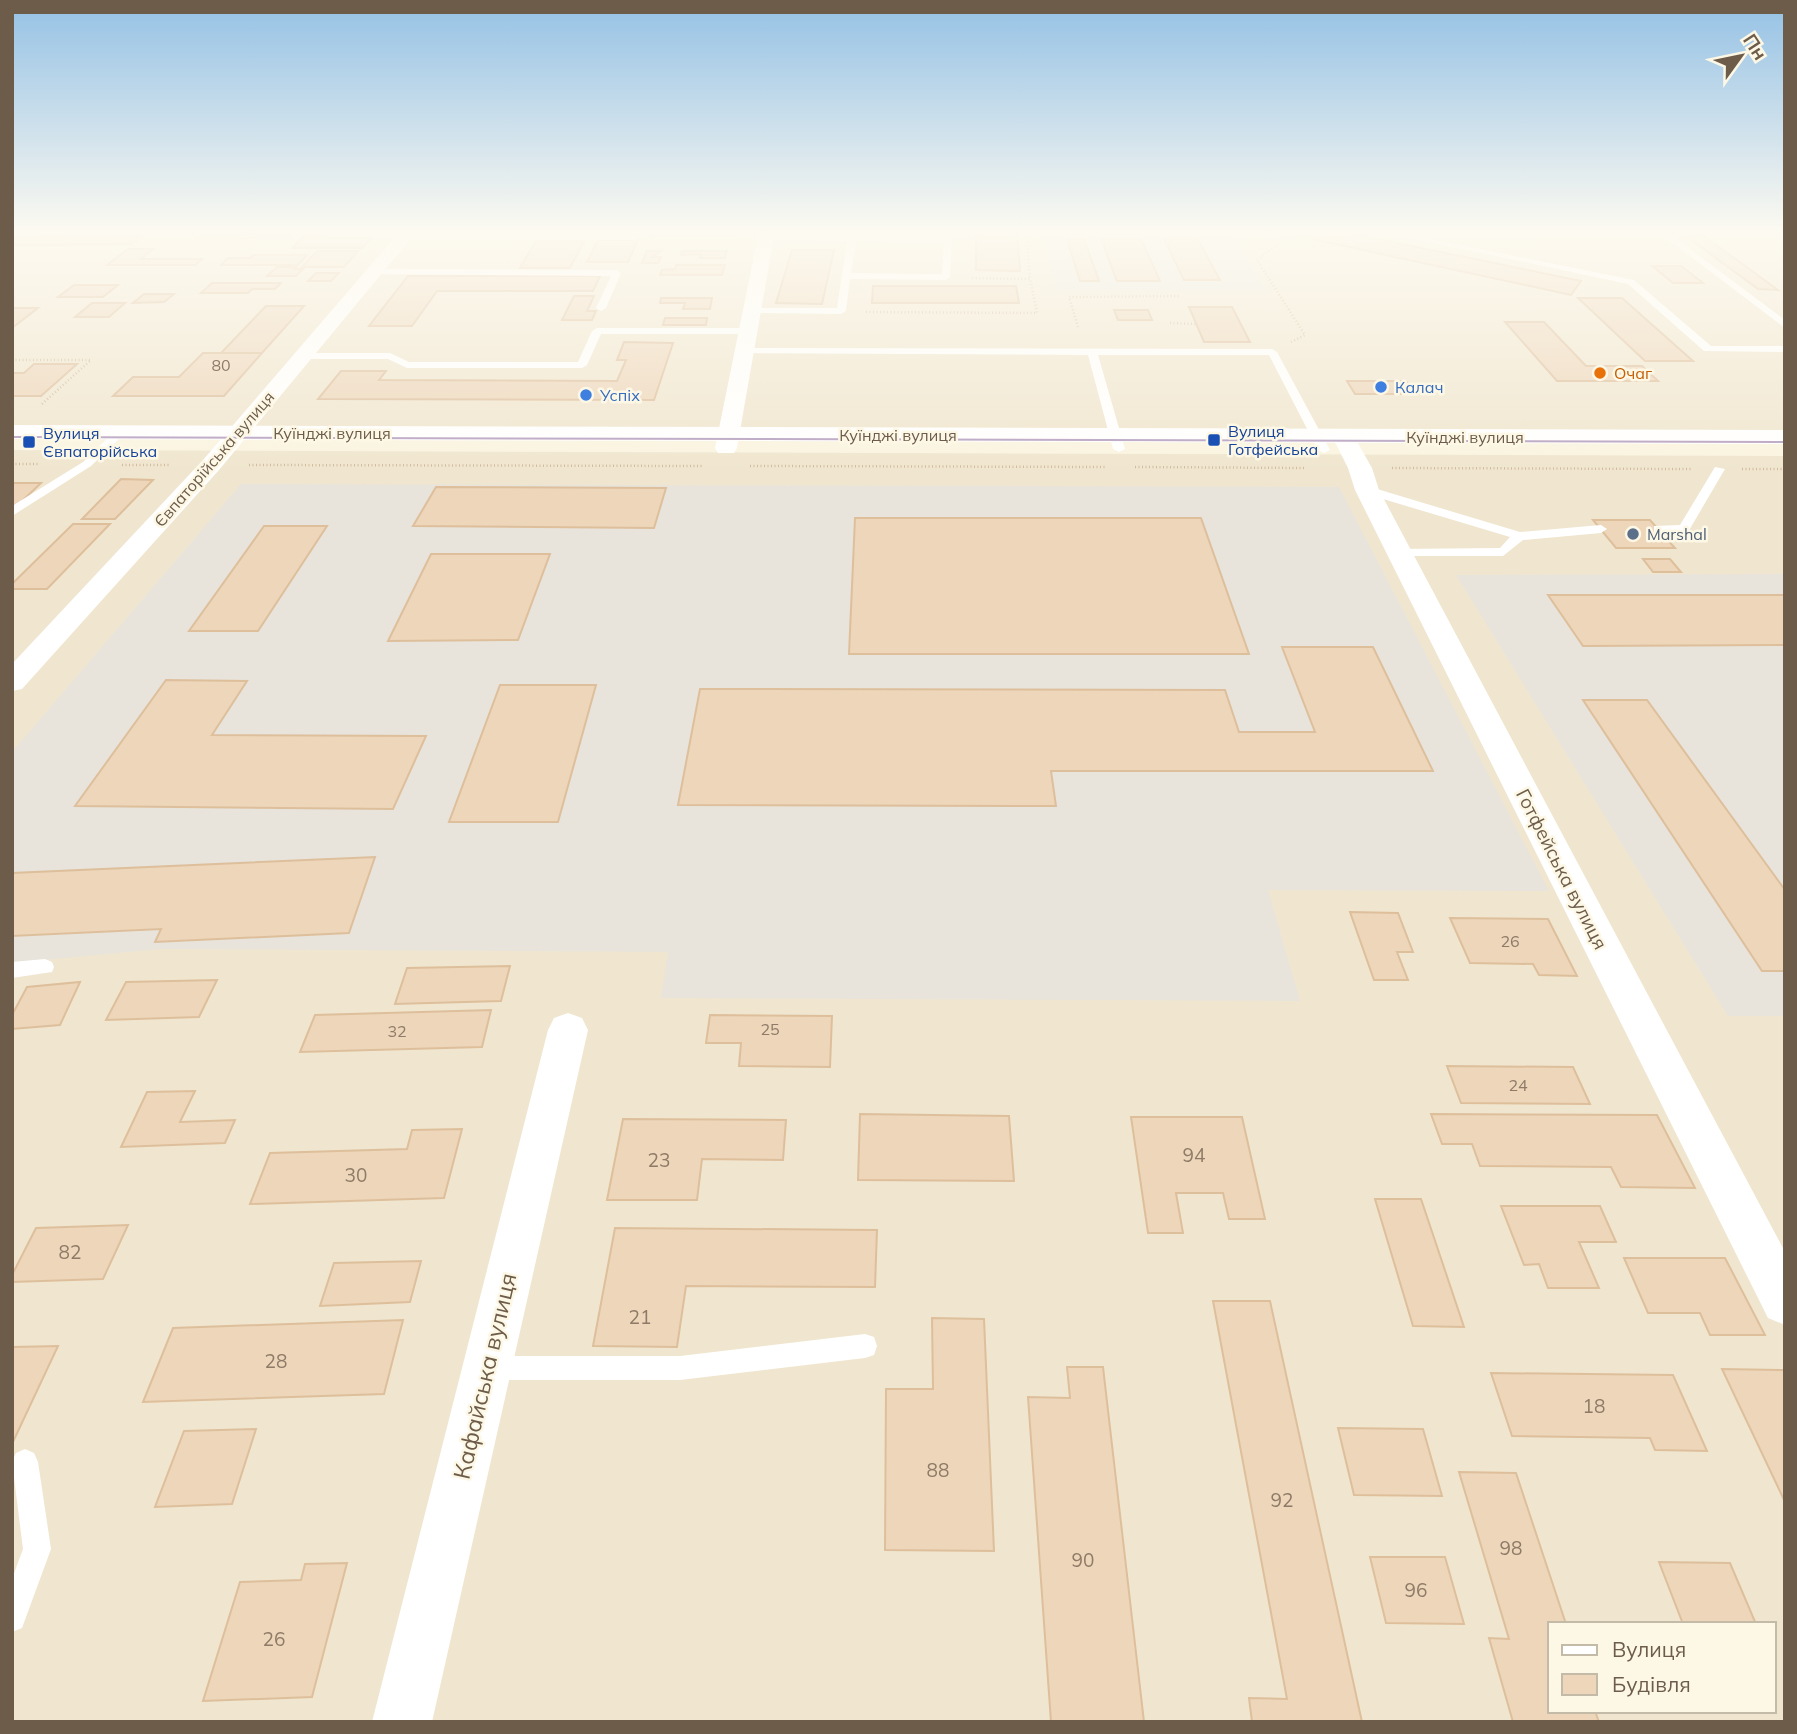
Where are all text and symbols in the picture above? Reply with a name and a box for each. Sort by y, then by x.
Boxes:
north arrow [1706,21,1776,91]
text: Пн [1738,29,1773,64]
house number: 80 [211,355,231,375]
place label: Очаг [1614,363,1652,383]
marker: Очаг [1592,365,1608,381]
place label: Калач [1395,377,1443,397]
marker: Калач [1373,379,1389,395]
place label: Успіх [599,385,640,405]
street label: Євпаторійська вулиця [150,387,278,531]
marker: Успіх [578,387,594,403]
place label: Вулиця Готфейська [1228,421,1318,459]
place label: Вулиця Євпаторійська [43,423,157,461]
street label: Куїнджі вулиця [273,423,391,443]
street label: Куїнджі вулиця [839,425,957,445]
street label: Куїнджі вулиця [1406,427,1524,447]
marker: Вулиця Готфейська [1206,432,1222,448]
marker: Вулиця Євпаторійська [21,434,37,450]
place label: Marshal [1647,524,1707,544]
marker: Marshal [1625,526,1641,542]
street label: Готфейська вулиця [1511,785,1613,953]
house number: 26 [1500,931,1520,951]
house number: 25 [760,1019,780,1039]
house number: 32 [387,1021,407,1041]
house number: 24 [1508,1075,1528,1095]
house number: 94 [1183,1143,1205,1167]
house number: 23 [648,1148,670,1172]
house number: 30 [345,1163,367,1187]
house number: 82 [59,1240,81,1264]
street label: Кафайська вулиця [447,1270,522,1482]
house number: 21 [629,1305,651,1329]
house number: 28 [265,1349,287,1373]
house number: 18 [1583,1394,1605,1418]
house number: 88 [927,1458,949,1482]
house number: 92 [1271,1488,1293,1512]
house number: 98 [1500,1536,1522,1560]
house number: 90 [1072,1548,1094,1572]
house number: 96 [1405,1578,1427,1602]
legend [1548,1622,1776,1713]
house number: 26 [263,1627,285,1651]
text: Вулиця [1612,1636,1686,1662]
text: Будівля [1612,1671,1691,1697]

